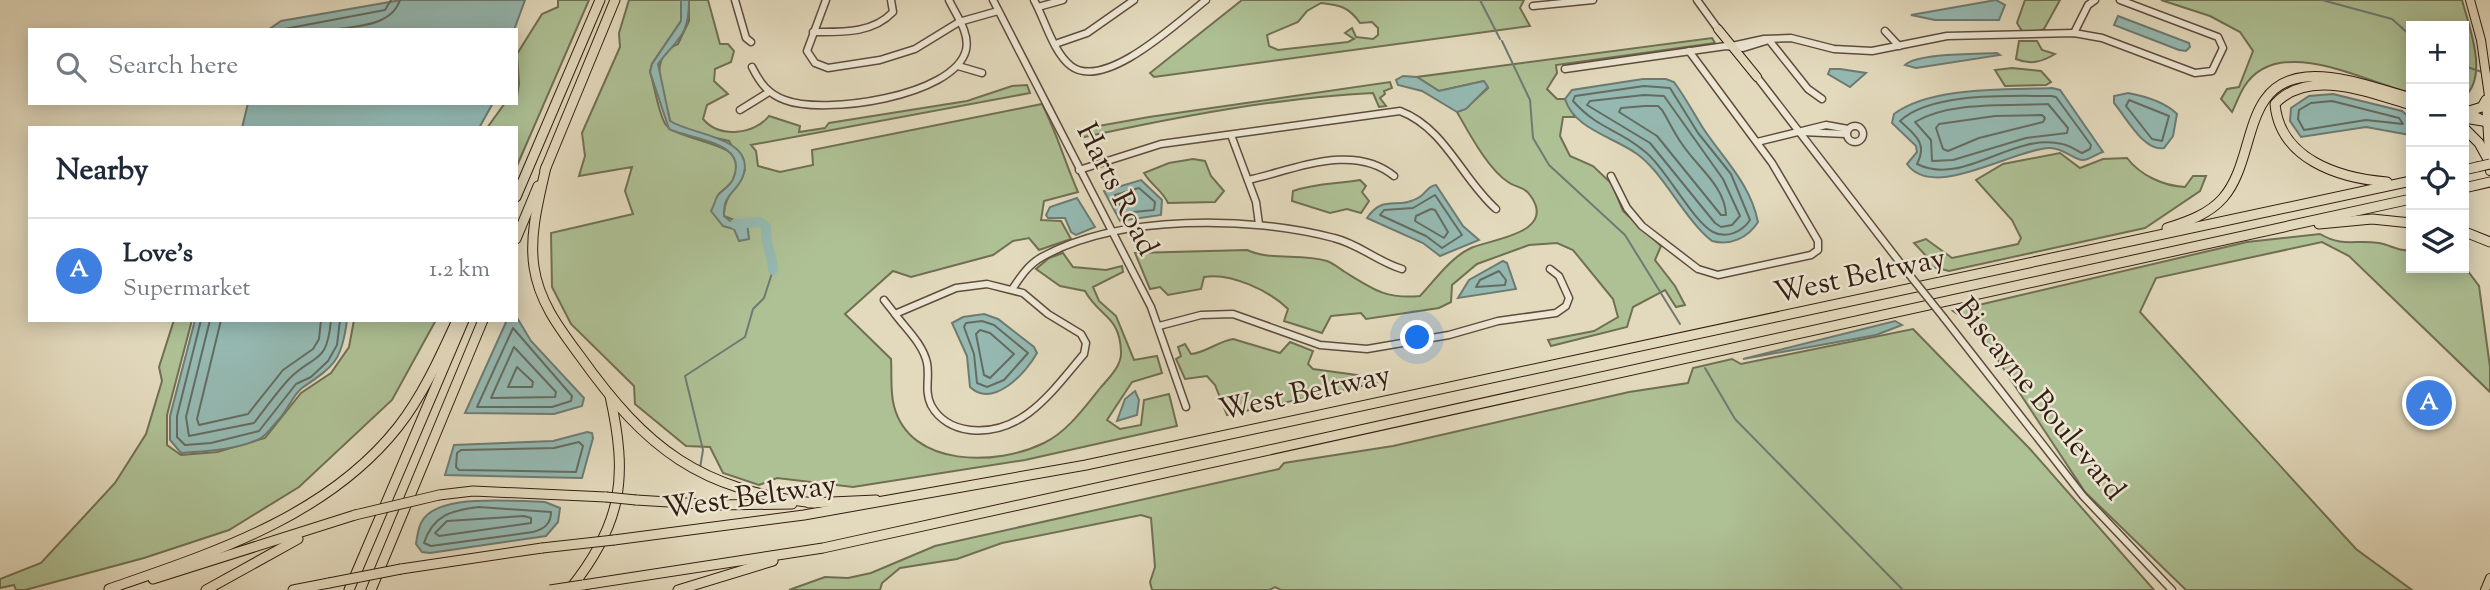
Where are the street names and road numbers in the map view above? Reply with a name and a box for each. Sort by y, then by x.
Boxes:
street label: Harts Road [1064,116,1168,264]
street label: West Beltway [1770,238,1950,316]
street label: Biscayne Boulevard [1943,289,2135,511]
street label: West Beltway [1215,355,1395,433]
street label: West Beltway [661,465,840,531]

